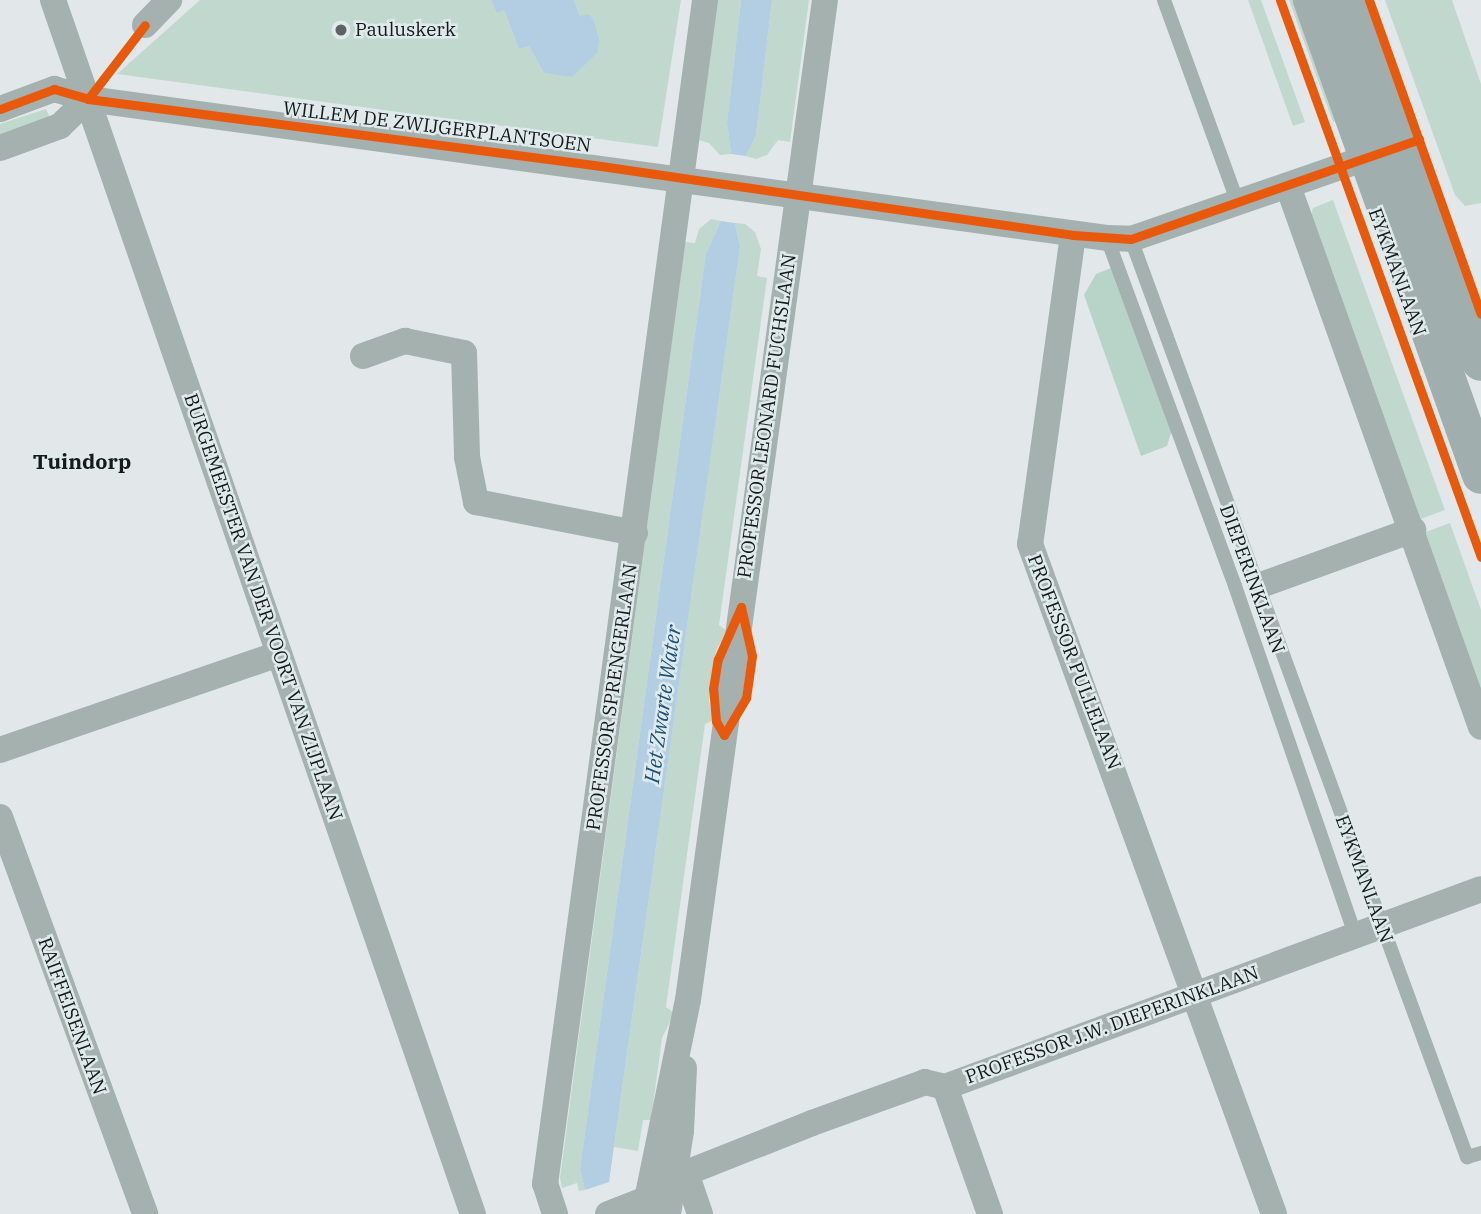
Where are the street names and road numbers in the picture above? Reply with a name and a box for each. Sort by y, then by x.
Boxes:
street label: WILLEM DE ZWIJGERPLANTSOEN [282,97,592,157]
street label: EYKMANLAAN [1363,205,1431,339]
street label: PROFESSOR LEONARD FUCHSLAAN [733,252,801,580]
street label: BURGEMEESTER VAN DER VOORT VAN ZIJPLAAN [179,391,347,823]
street label: DIEPERINKLAAN [1215,502,1289,656]
street label: PROFESSOR PULLELAAN [1022,551,1126,773]
street label: PROFESSOR SPRENGERLAAN [582,562,642,832]
street label: EYKMANLAAN [1330,812,1398,946]
street label: RAIFFEISENLAAN [33,934,111,1098]
street label: PROFESSOR J.W. DIEPERINKLAAN [962,961,1262,1089]

